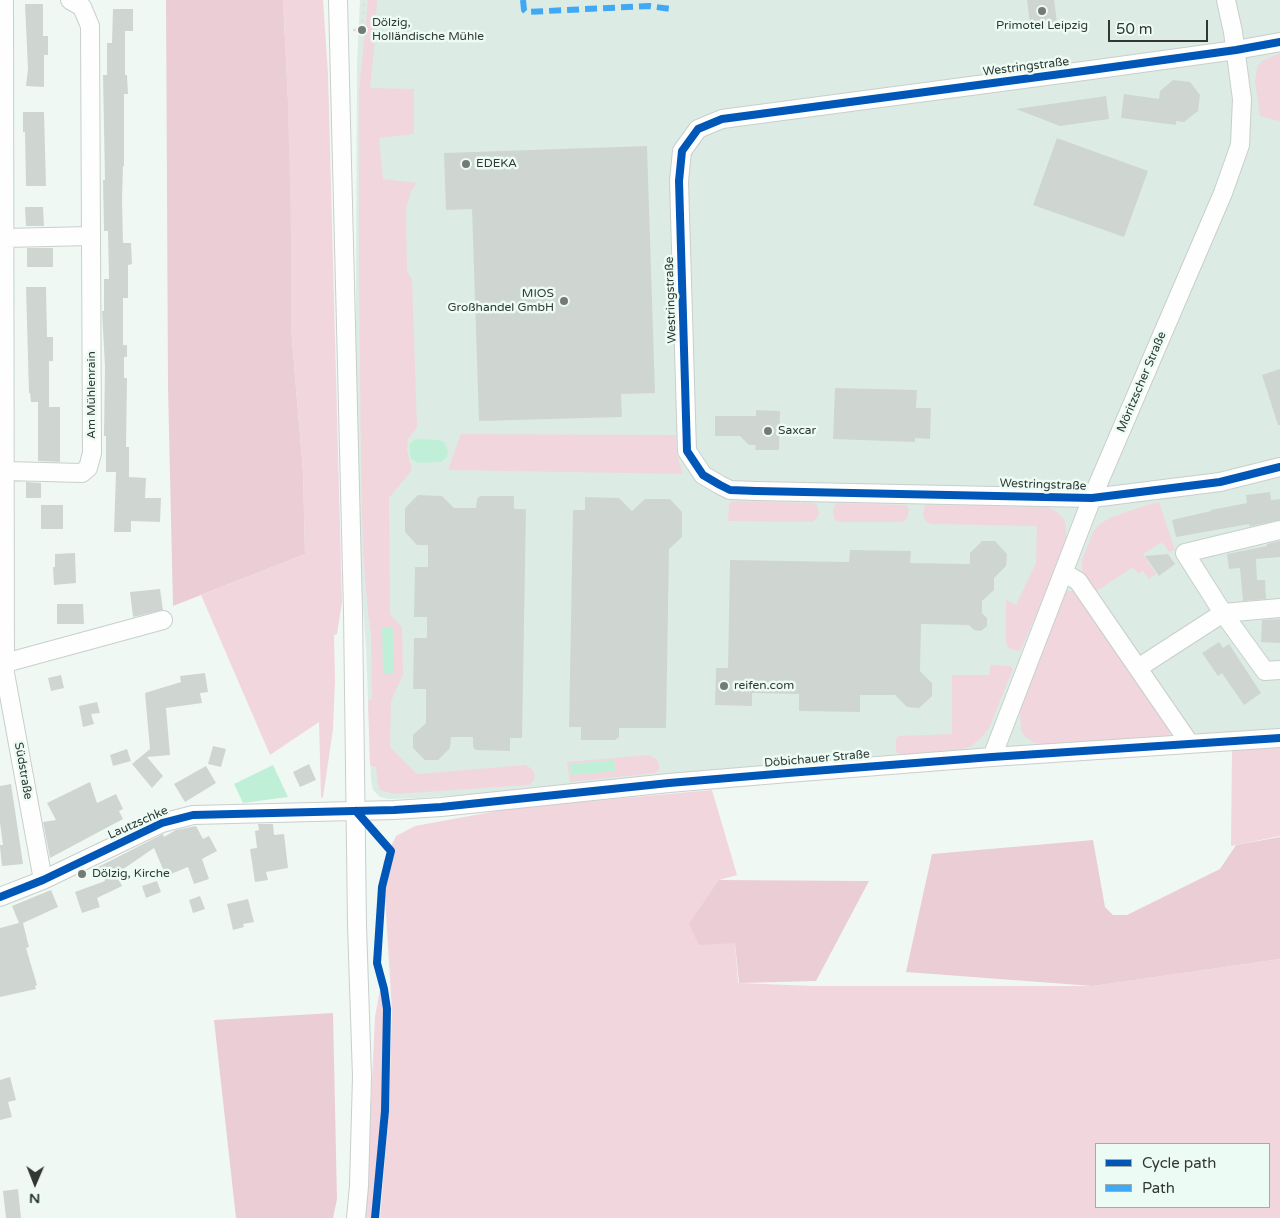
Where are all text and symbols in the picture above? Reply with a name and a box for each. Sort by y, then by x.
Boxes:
marker: Primotel Leipzig [1036,5,1048,17]
scale bar [1110,10,1210,42]
place label: Dölzig, Holländische Mühle [372,16,484,44]
place label: Primotel Leipzig [996,19,1088,33]
text: 50 m [1116,20,1153,38]
marker: Dölzig, Holländische Mühle [356,24,368,36]
street label: Westringstraße [982,55,1070,79]
place label: EDEKA [476,157,517,171]
marker: EDEKA [460,158,472,170]
street label: Westringstraße [662,256,680,344]
place label: MIOS Großhandel GmbH [448,287,554,315]
marker: MIOS Großhandel GmbH [558,295,570,307]
street label: Möritzscher Straße [1114,329,1170,435]
street label: Am Mühlenrain [85,351,99,439]
place label: Saxcar [778,424,816,438]
marker: Saxcar [762,425,774,437]
street label: Westringstraße [999,476,1087,494]
place label: reifen.com [734,679,794,693]
marker: reifen.com [718,680,730,692]
street label: Südstraße [11,741,35,801]
street label: Döbichauer Straße [764,747,870,771]
street label: Lautzschke [106,803,170,843]
place label: Dölzig, Kirche [92,867,170,881]
marker: Dölzig, Kirche [76,868,88,880]
legend [1095,1143,1270,1208]
text: Cycle path [1142,1154,1216,1172]
north arrow [10,1158,60,1208]
text: Path [1142,1179,1175,1197]
text: N [29,1190,41,1207]

